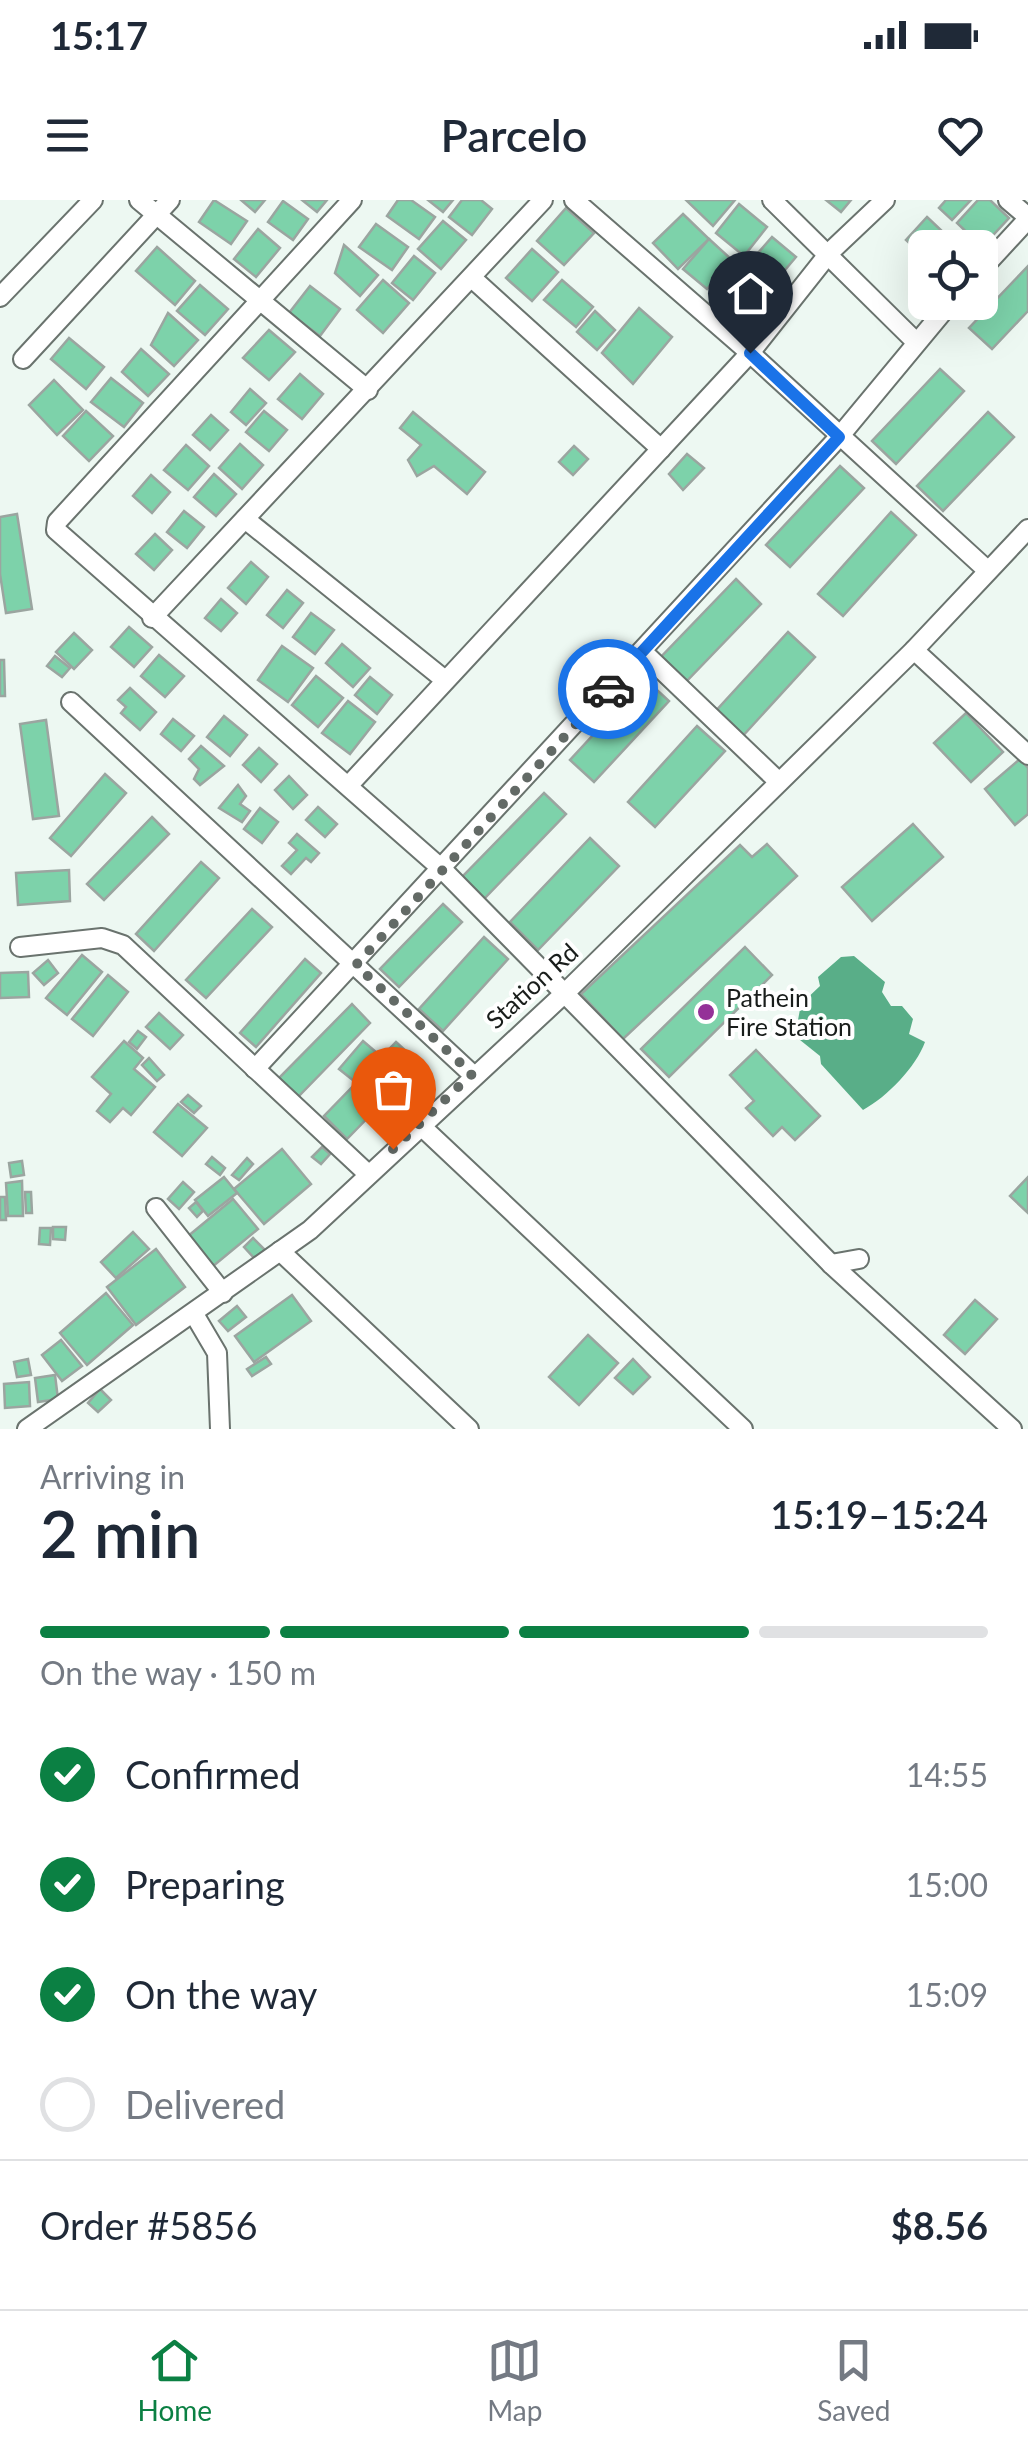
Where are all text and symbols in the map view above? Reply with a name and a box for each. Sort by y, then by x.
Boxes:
text: 15:17 [50,12,148,58]
icon: menu [40,108,95,163]
text: Parcelo [441,108,587,162]
icon: heart [933,108,988,163]
map controls [908,230,998,320]
button: locate [908,230,998,320]
pin [708,251,793,354]
icon: home [723,266,778,321]
courier [558,639,658,739]
icon: car [581,662,636,717]
street label: Station Rd [479,936,583,1034]
place label: Pathein Fire Station [726,982,852,1041]
marker: Pathein Fire Station [695,1001,717,1023]
pin [351,1047,436,1150]
icon: bag [366,1062,421,1117]
text: Arriving in [40,1457,185,1496]
text: 15:19–15:24 [770,1491,988,1537]
text: 2 min [40,1494,200,1572]
text: On the way · 150 m [40,1653,316,1692]
icon: check [40,1747,95,1802]
text: Confirmed [125,1751,301,1797]
text: 14:55 [906,1755,988,1794]
icon: check [40,1857,95,1912]
text: Preparing [125,1861,285,1907]
text: 15:00 [906,1865,988,1904]
icon: check [40,1967,95,2022]
text: On the way [125,1971,317,2017]
text: 15:09 [906,1975,988,2014]
text: Delivered [125,2081,285,2127]
text: Order #5856 [40,2202,257,2248]
text: $8.56 [891,2202,988,2248]
tab: Home [138,2333,212,2427]
tab: Map [487,2333,542,2427]
tab: Saved [817,2333,890,2427]

